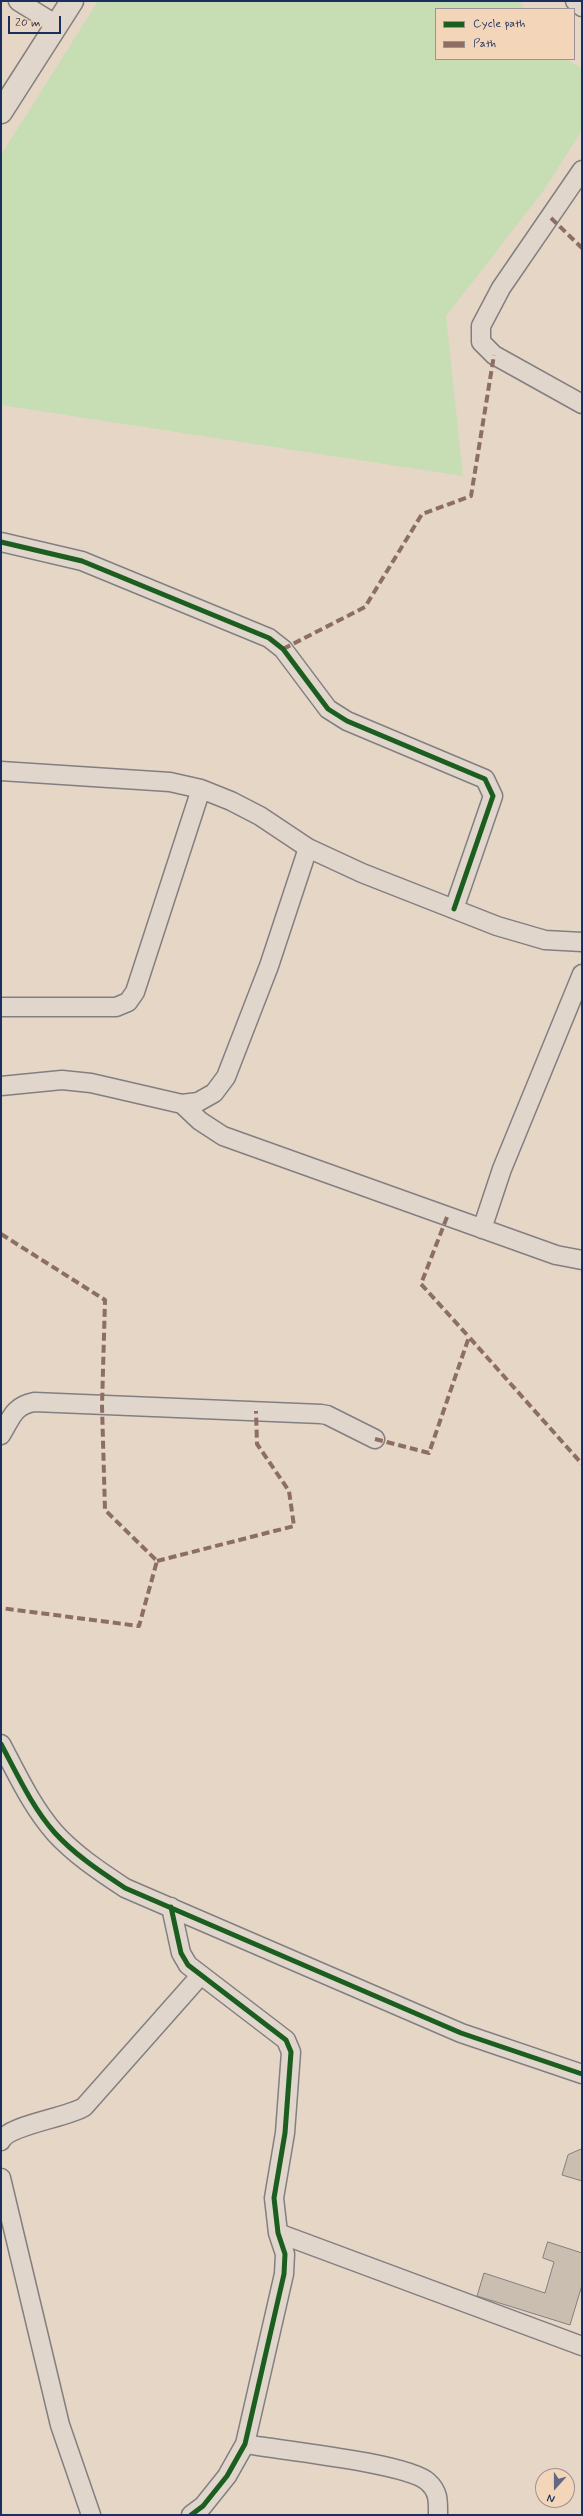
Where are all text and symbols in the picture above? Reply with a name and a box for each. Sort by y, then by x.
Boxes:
scale bar [10,8,63,34]
legend [435,8,575,60]
text: 20 m [15,15,41,31]
text: Cycle path [473,16,525,32]
text: Path [473,36,496,52]
north arrow [535,2468,575,2508]
text: N [545,2490,557,2506]

